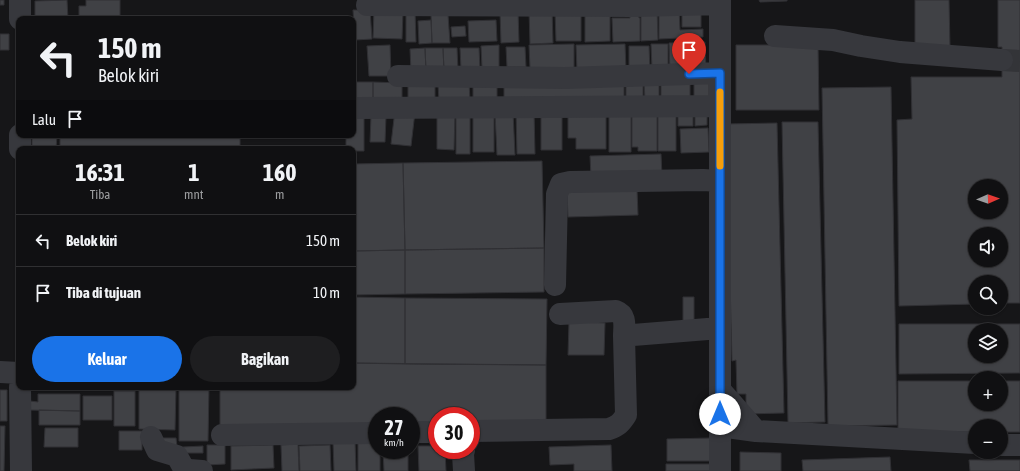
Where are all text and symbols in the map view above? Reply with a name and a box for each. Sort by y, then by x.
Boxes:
icon: left [32,32,84,84]
text: 150 m [98,32,161,64]
pin [672,33,706,74]
icon: arrive [678,39,700,61]
text: Belok kiri [98,65,159,86]
icon: arrive [64,108,86,130]
text: Lalu [32,111,56,128]
text: 16:31 [75,159,125,186]
text: 1 [188,159,199,186]
text: 160 [263,159,297,186]
north arrow [968,179,1008,219]
map controls [968,179,1008,459]
text: Tiba [90,187,110,202]
text: mnt [184,187,203,202]
text: m [275,187,284,202]
button: sound [968,227,1008,267]
icon: left [32,230,54,252]
text: Belok kiri [66,232,117,249]
text: 150 m [306,232,340,249]
button: search [968,275,1008,315]
icon: arrive [32,282,54,304]
text: Tiba di tujuan [66,284,141,301]
text: 10 m [313,284,340,301]
button: layers [968,323,1008,363]
button: Keluar [32,336,182,382]
button: Bagikan [190,336,340,382]
button: + [968,371,1008,411]
position arrow [699,393,741,435]
speed limit sign: 30 [428,407,480,459]
text: 27 [385,416,403,439]
button: − [968,419,1008,459]
text: km/h [384,437,404,448]

